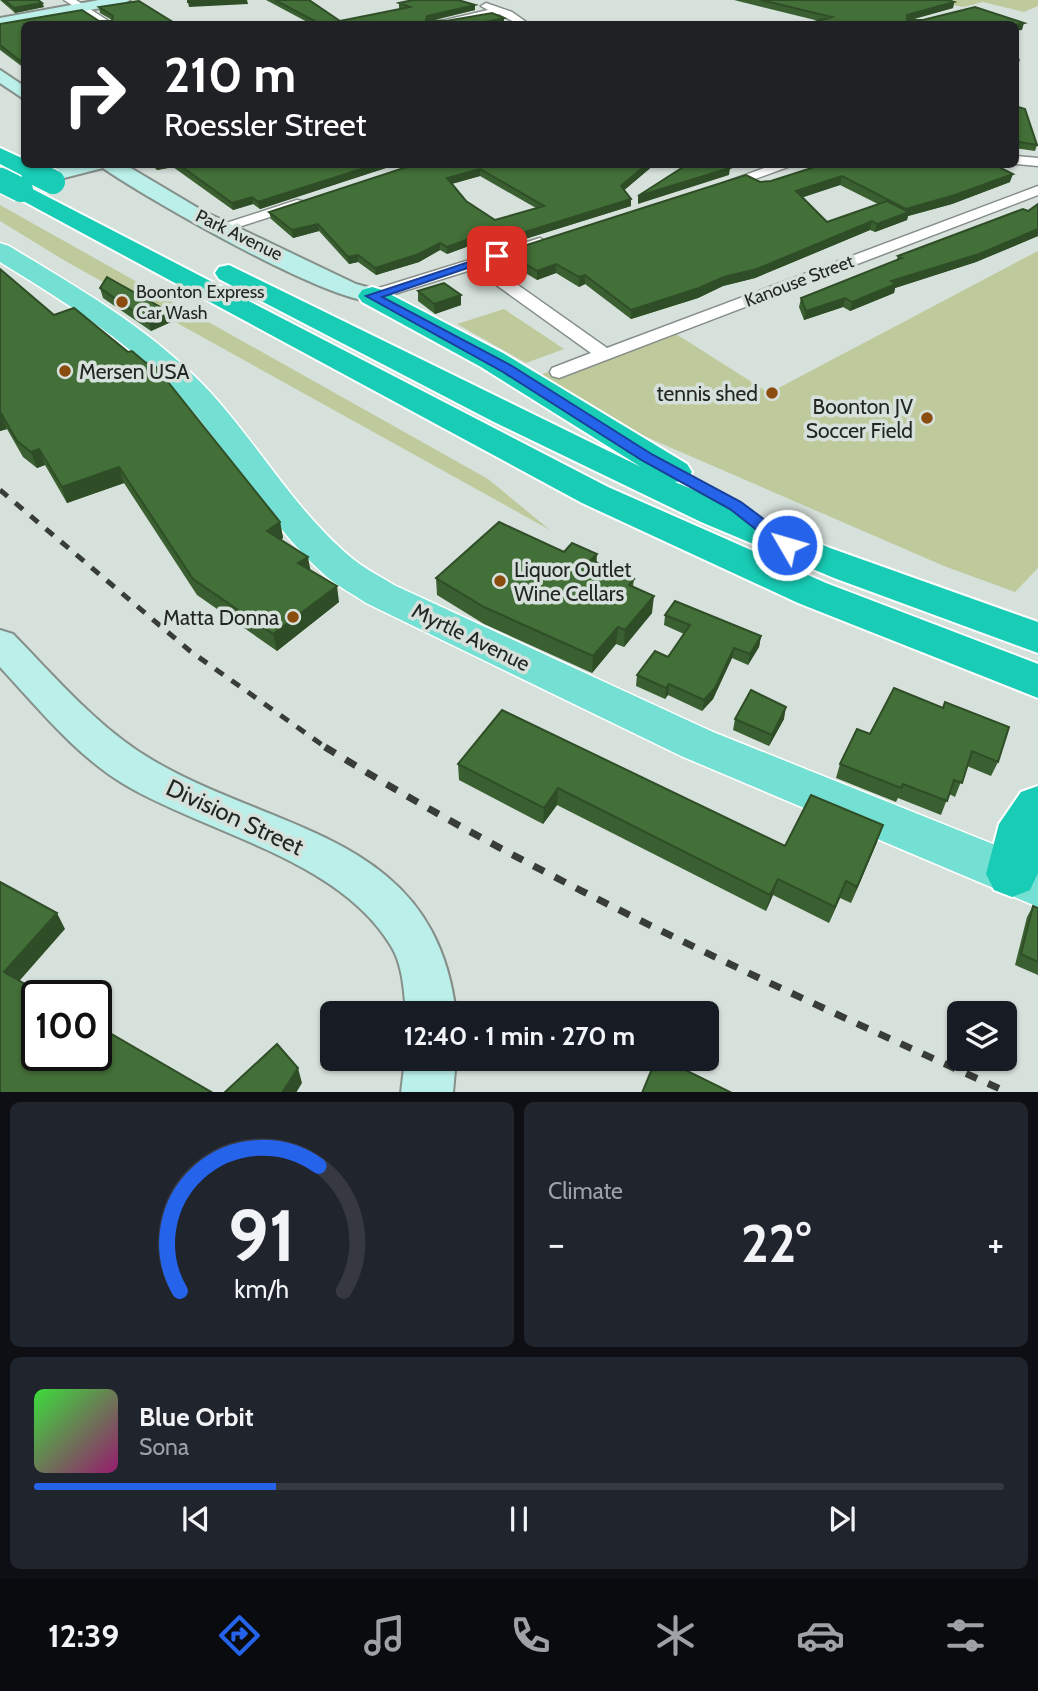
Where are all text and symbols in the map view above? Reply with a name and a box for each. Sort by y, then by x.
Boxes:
text: 210 m [164,45,296,104]
icon: right [49,49,140,140]
text: Roessler Street [164,105,367,144]
street label: Park Avenue [192,205,286,265]
pin [467,226,527,286]
icon: arrive [478,237,516,275]
street label: Kanouse Street [741,250,857,312]
place label: Boonton Express Car Wash [136,281,265,324]
marker: Boonton Express Car Wash [114,294,130,310]
place label: Mersen USA [79,359,190,384]
marker: Mersen USA [57,363,73,379]
place label: tennis shed [656,381,758,406]
marker: tennis shed [764,385,780,401]
place label: Boonton JV Soccer Field [806,394,913,443]
marker: Boonton JV Soccer Field [919,410,935,426]
position arrow [750,508,824,582]
place label: Liquor Outlet Wine Cellars [514,557,631,606]
marker: Liquor Outlet Wine Cellars [492,573,508,589]
street label: Myrtle Avenue [408,598,534,676]
place label: Matta Donna [163,605,279,630]
marker: Matta Donna [285,609,301,625]
street label: Division Street [162,773,308,861]
speed limit sign: 100 [21,980,112,1071]
map controls [947,1001,1017,1071]
button: layers [947,1001,1017,1071]
text: 12:40 · 1 min · 270 m [404,1020,635,1052]
text: Climate [548,1177,623,1205]
text: 91 [228,1191,296,1279]
text: 22° [741,1212,811,1275]
text: − [548,1220,565,1267]
text: + [987,1220,1004,1267]
text: km/h [235,1273,289,1303]
text: Blue Orbit [139,1401,254,1433]
text: Sona [139,1433,189,1461]
icon: previous [177,1500,215,1538]
icon: pause [500,1500,538,1538]
icon: next [823,1500,861,1538]
icon: directions [215,1611,264,1660]
icon: music [360,1611,409,1660]
icon: phone [506,1611,555,1660]
icon: climate [651,1611,700,1660]
icon: car [796,1611,845,1660]
icon: filters [941,1611,990,1660]
text: 12:39 [48,1616,119,1655]

